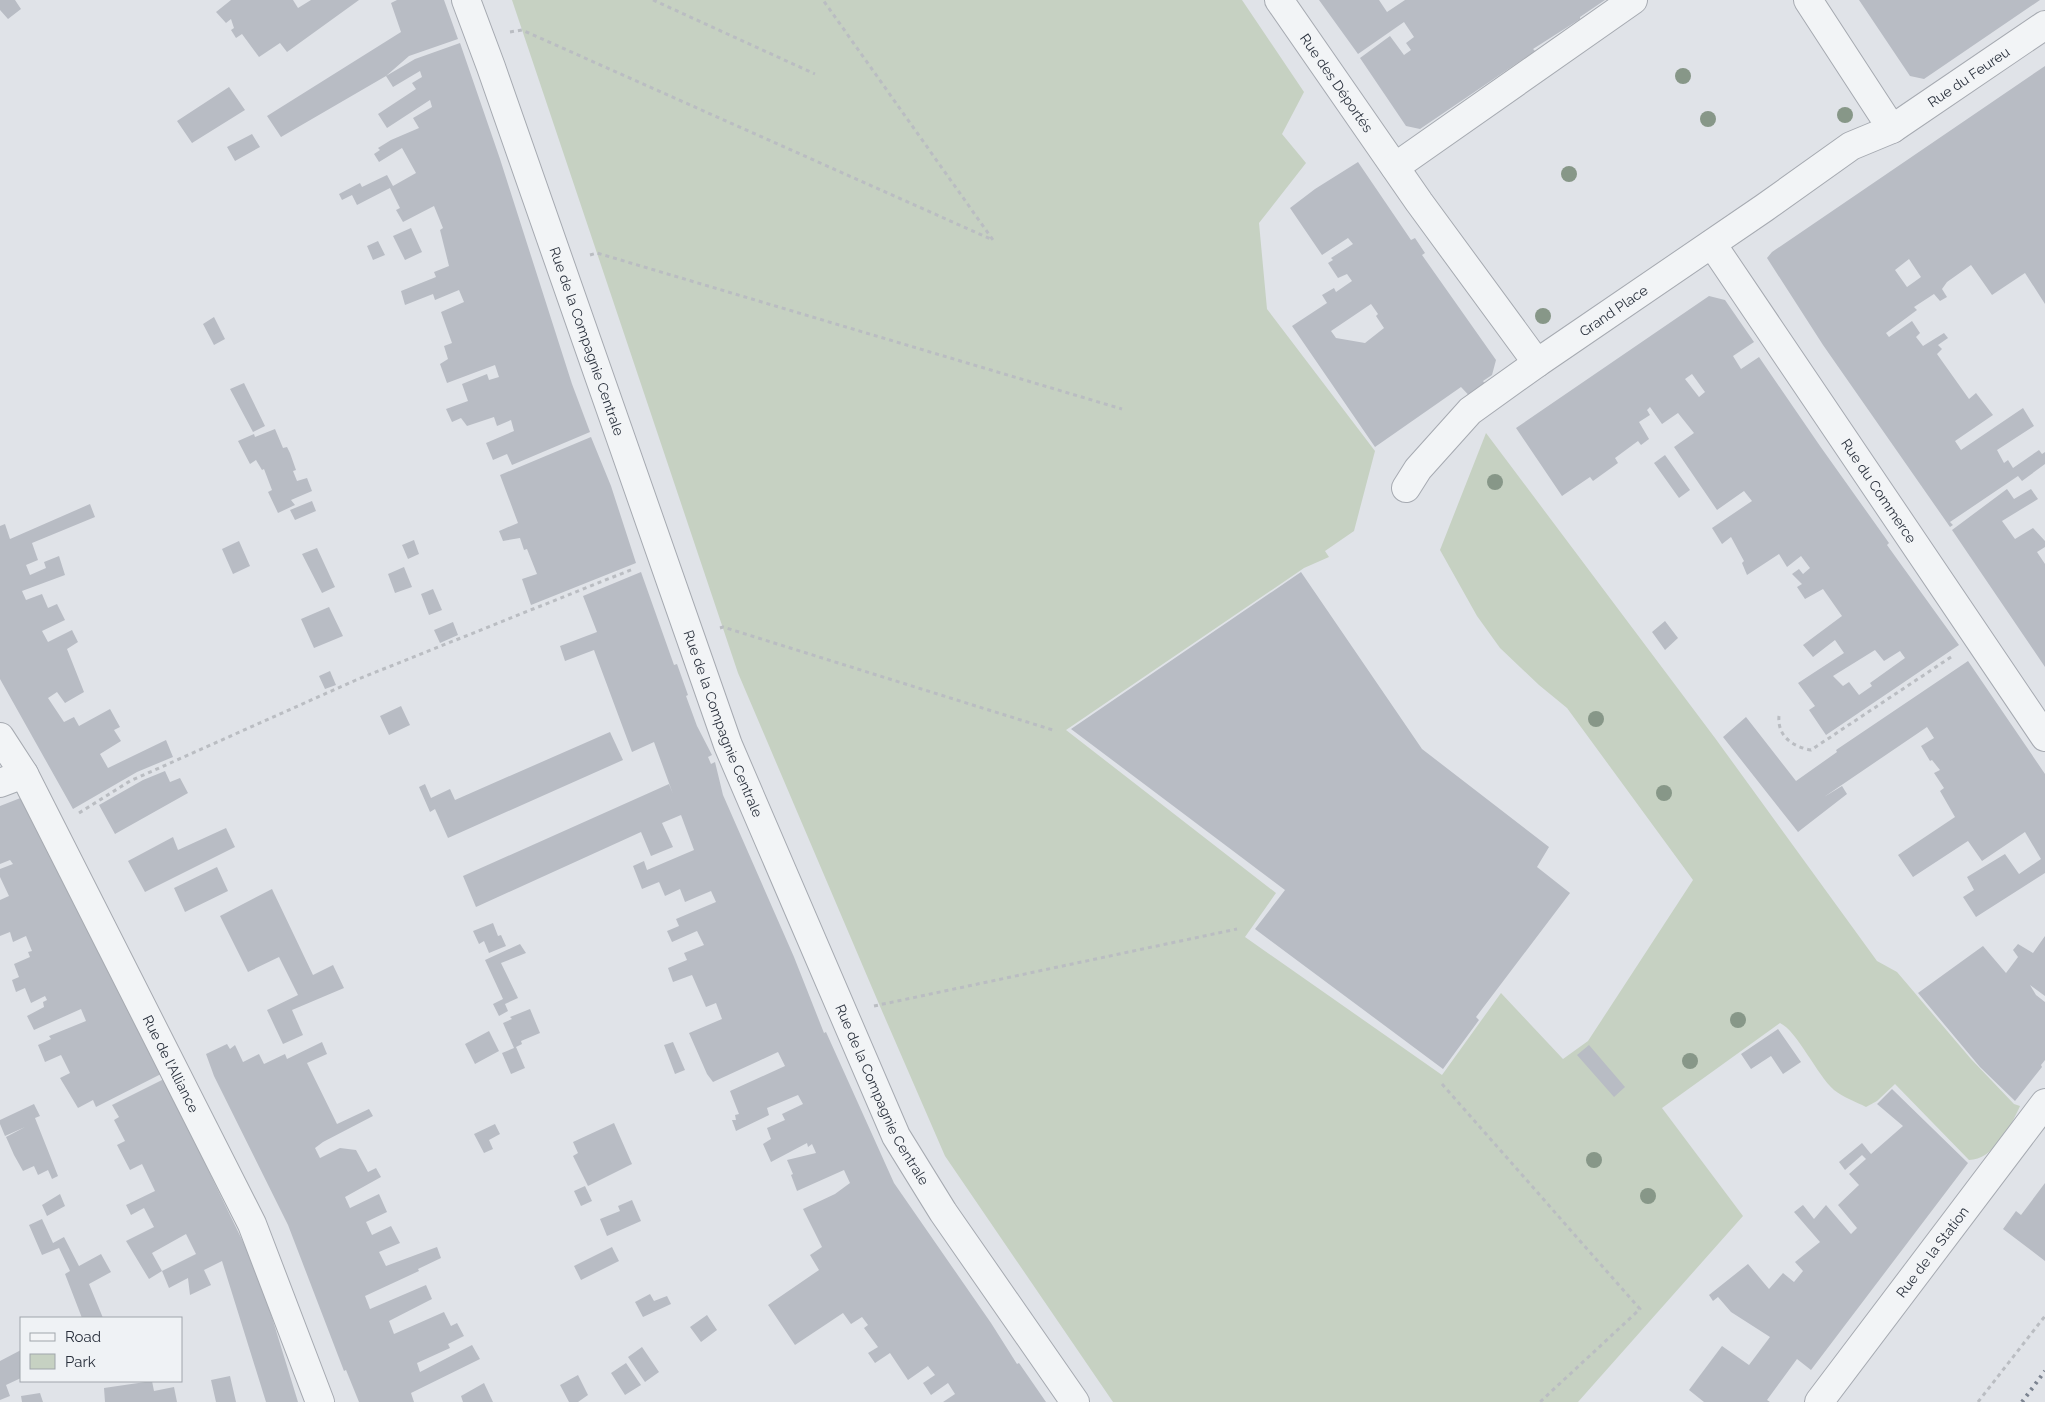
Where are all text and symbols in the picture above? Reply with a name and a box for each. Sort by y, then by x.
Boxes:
street label: Rue des Déportés [1297,31,1376,135]
street label: Rue du Feureu [1925,44,2012,110]
street label: Rue de la Compagnie Centrale [547,245,627,438]
street label: Grand Place [1576,282,1651,340]
street label: Rue du Commerce [1838,436,1920,546]
street label: Rue de la Compagnie Centrale [680,628,766,819]
street label: Rue de la Compagnie Centrale [832,1002,932,1188]
street label: Rue de l'Alliance [140,1012,202,1115]
street label: Rue de la Station [1893,1203,1972,1301]
legend [20,1317,182,1382]
text: Road [65,1328,101,1346]
text: Park [65,1353,96,1371]

